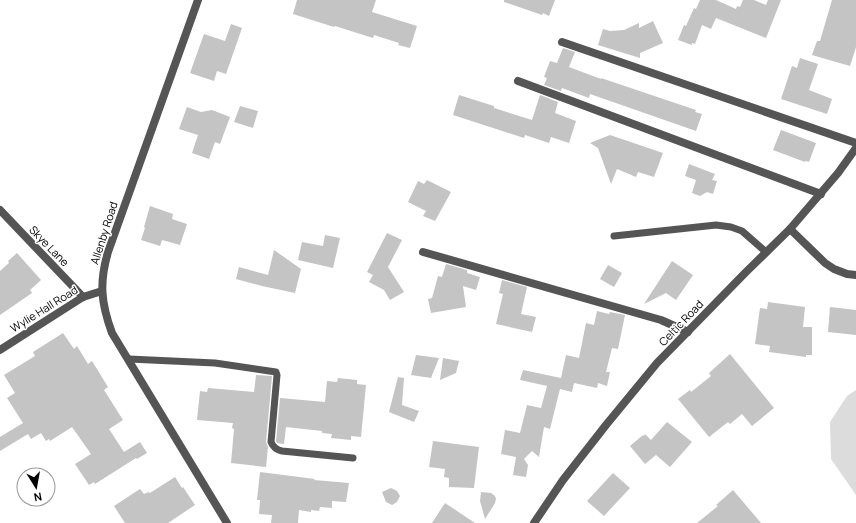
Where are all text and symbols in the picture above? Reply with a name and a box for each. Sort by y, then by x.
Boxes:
street label: Allenby Road [86,200,121,266]
street label: Skye Lane [26,222,73,270]
street label: Wylie Hall Road [7,282,80,335]
street label: Celtic Road [655,297,706,349]
north arrow [16,467,56,507]
text: N [33,489,43,505]

